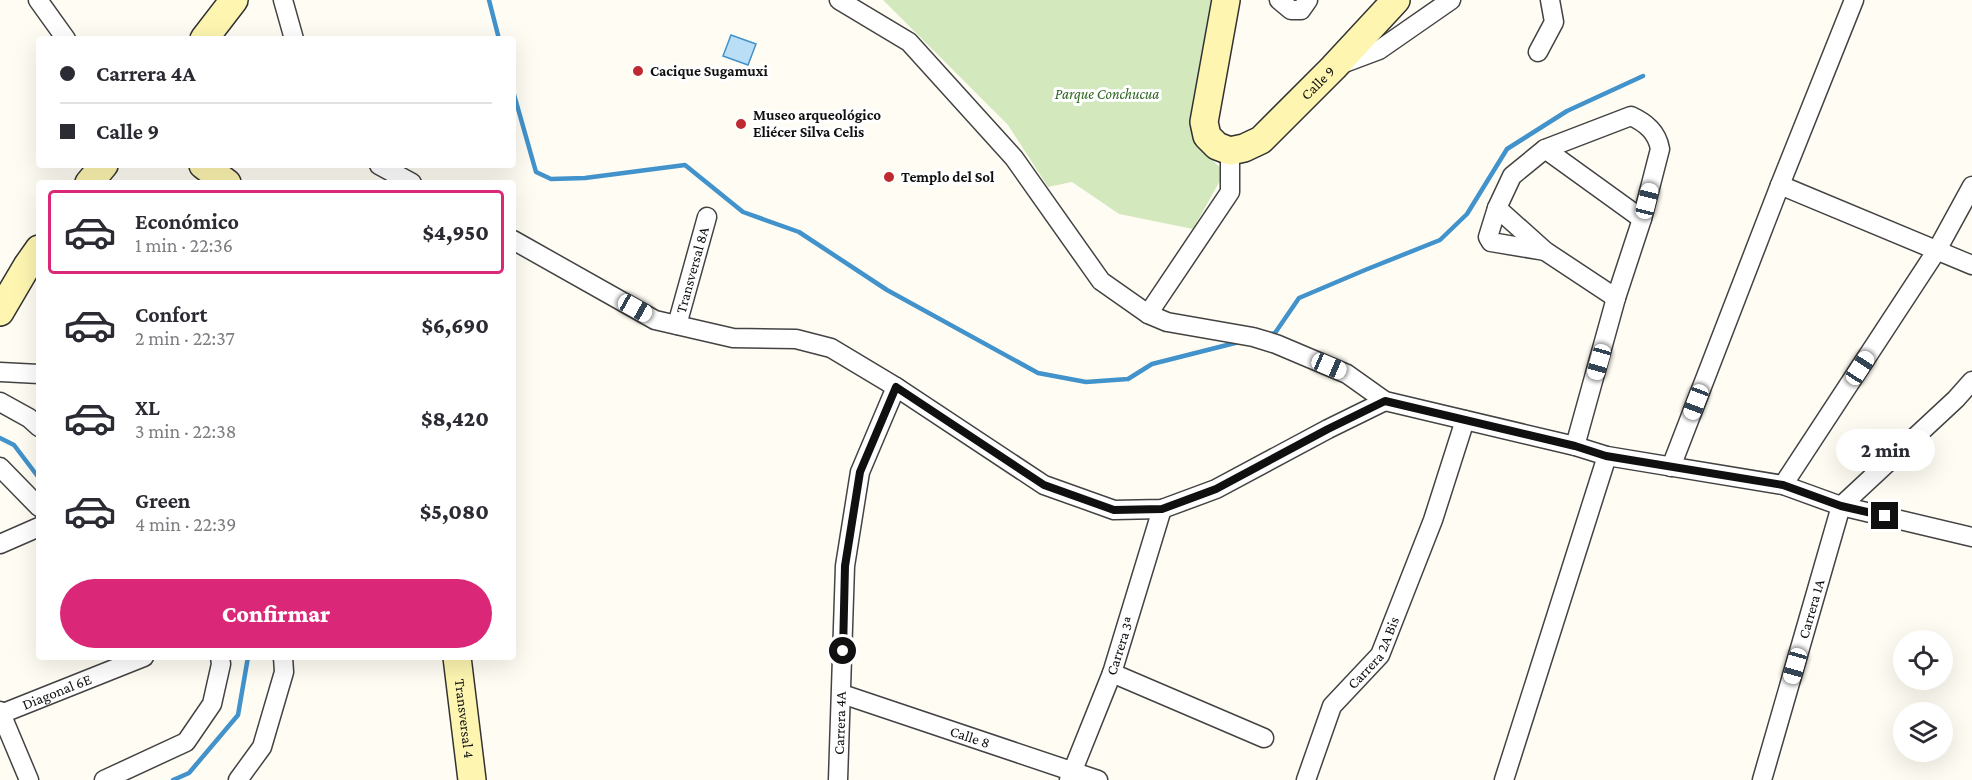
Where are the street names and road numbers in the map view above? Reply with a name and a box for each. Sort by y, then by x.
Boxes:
street label: Calle 9 [1298,63,1338,103]
street label: Transversal 8A [673,225,712,315]
street label: Carrera 1A [1795,577,1828,640]
street label: Carrera 2A Bis [1344,614,1402,692]
street label: Carrera 3ª [1103,615,1137,677]
street label: Diagonal 6E [20,671,94,713]
street label: Transversal 4 [452,678,477,759]
street label: Carrera 4A [831,690,849,755]
street label: Calle 8 [948,723,992,751]

